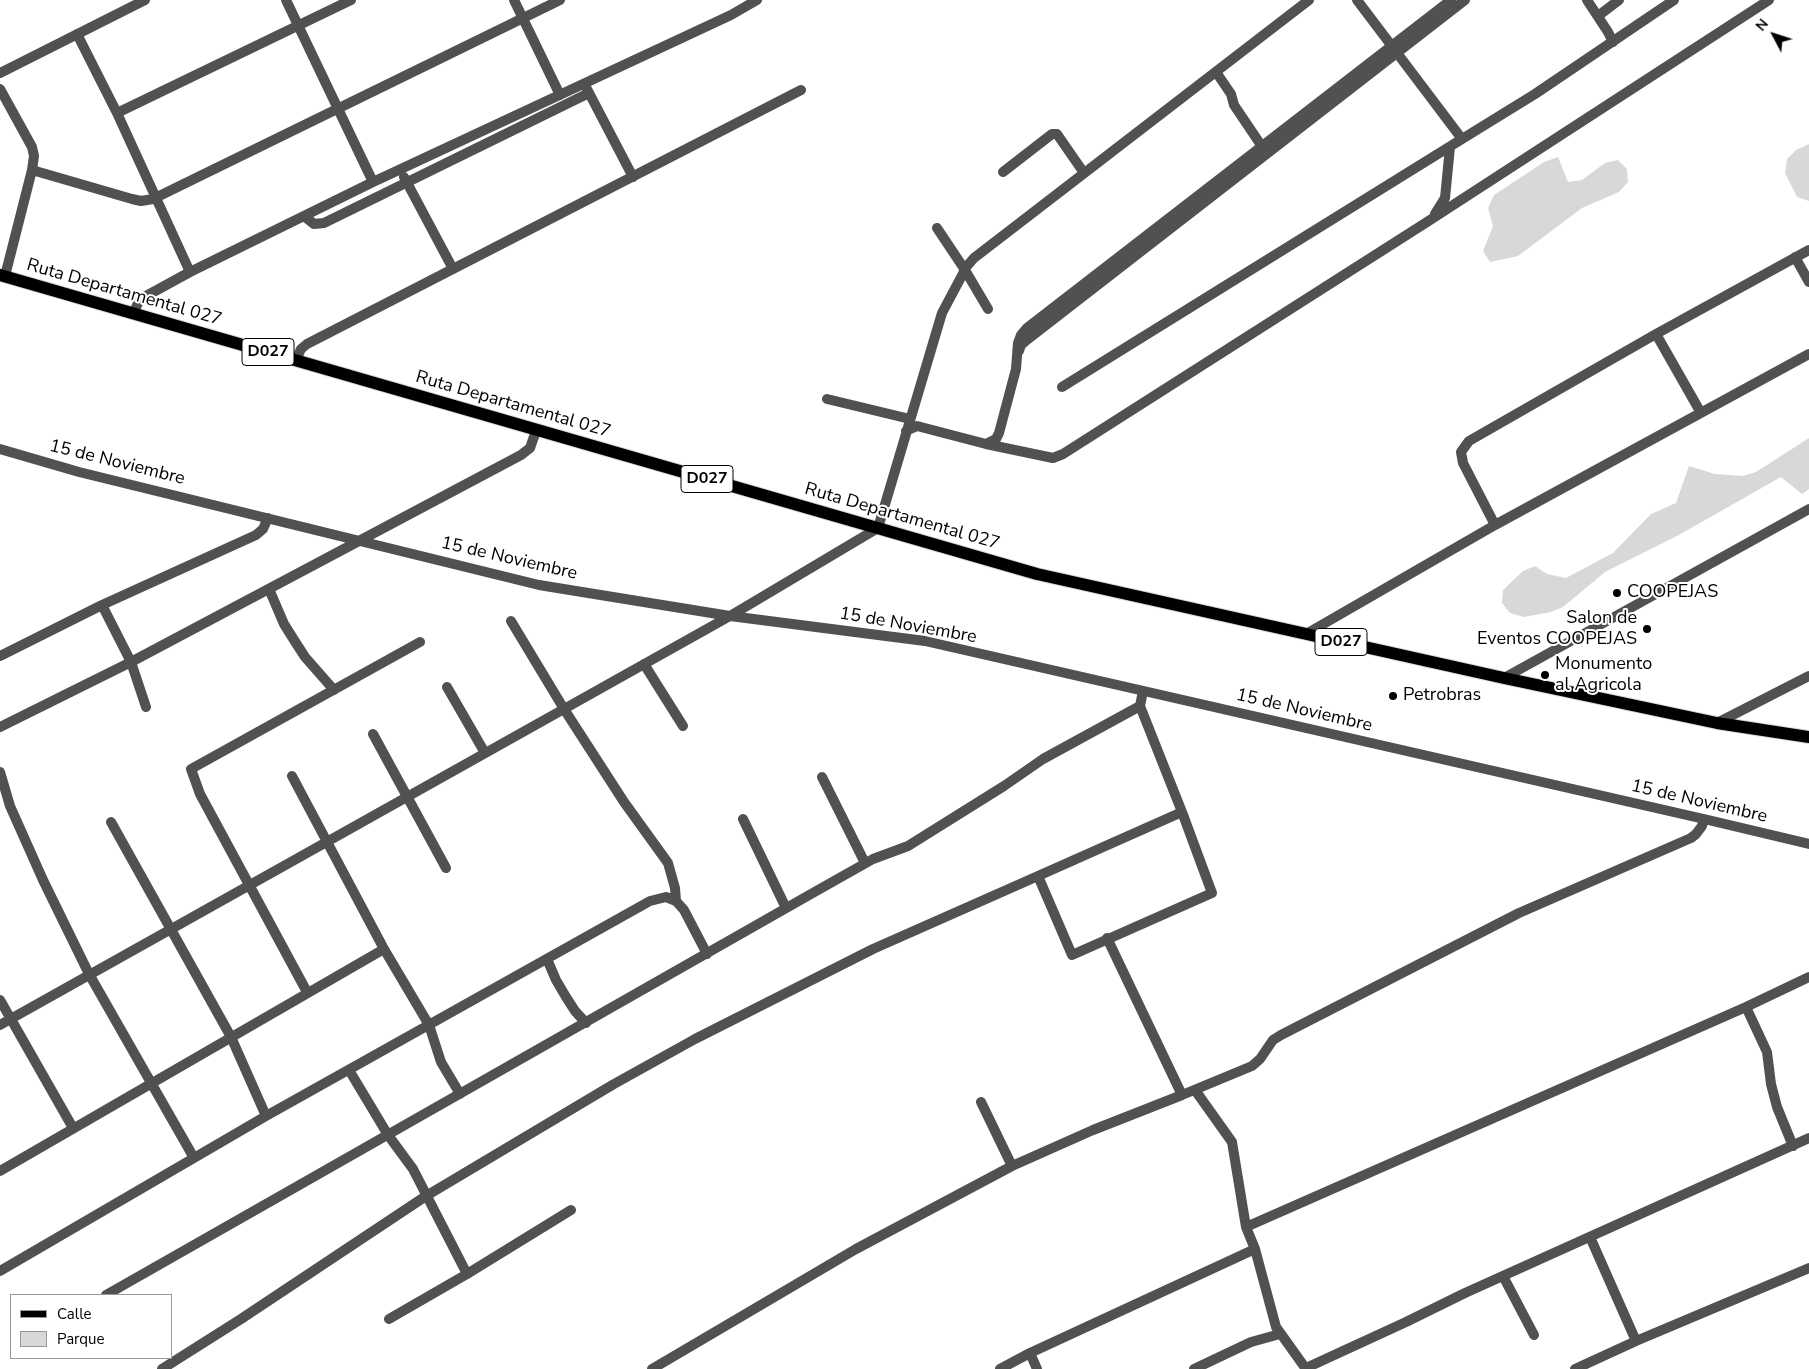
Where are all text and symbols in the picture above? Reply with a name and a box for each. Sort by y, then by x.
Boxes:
north arrow [1749,10,1799,60]
text: N [1751,15,1773,35]
street label: Ruta Departamental 027 [24,255,224,331]
road number: D027 [242,338,294,366]
street label: Ruta Departamental 027 [413,367,613,443]
street label: 15 de Noviembre [47,436,187,490]
road number: D027 [681,466,733,492]
street label: Ruta Departamental 027 [802,479,1002,555]
street label: 15 de Noviembre [439,533,579,585]
place label: COOPEJAS [1627,582,1718,604]
marker: COOPEJAS [1611,587,1623,599]
street label: 15 de Noviembre [838,603,978,649]
place label: Salon de Eventos COOPEJAS [1477,608,1637,650]
marker: Salon de Eventos COOPEJAS [1641,623,1653,635]
road number: D027 [1315,628,1367,656]
place label: Monumento al Agricola [1555,654,1652,696]
marker: Monumento al Agricola [1539,669,1551,681]
street label: 15 de Noviembre [1234,685,1374,737]
place label: Petrobras [1403,685,1481,707]
marker: Petrobras [1387,690,1399,702]
street label: 15 de Noviembre [1629,776,1769,828]
legend [10,1294,172,1359]
text: Calle [57,1304,92,1324]
text: Parque [57,1329,105,1349]

